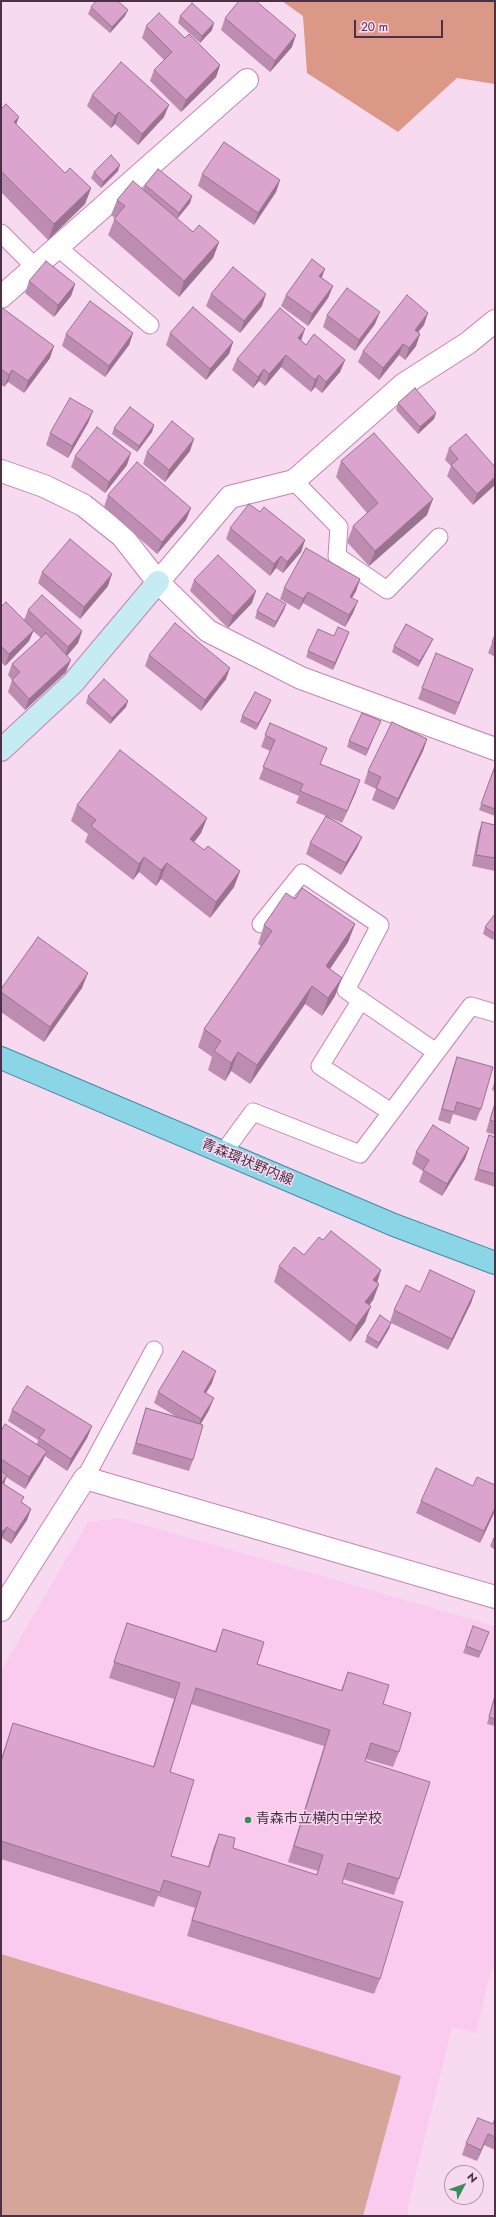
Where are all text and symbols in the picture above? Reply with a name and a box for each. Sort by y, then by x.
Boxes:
scale bar [356,12,445,38]
text: 20 m [361,18,388,36]
street label: 青森環状野内線 [199,1136,295,1190]
place label: 青森市立横内中学校 [256,1812,382,1828]
marker: 青森市立横内中学校 [243,1815,253,1825]
north arrow [444,2165,484,2205]
text: N [463,2169,481,2186]

